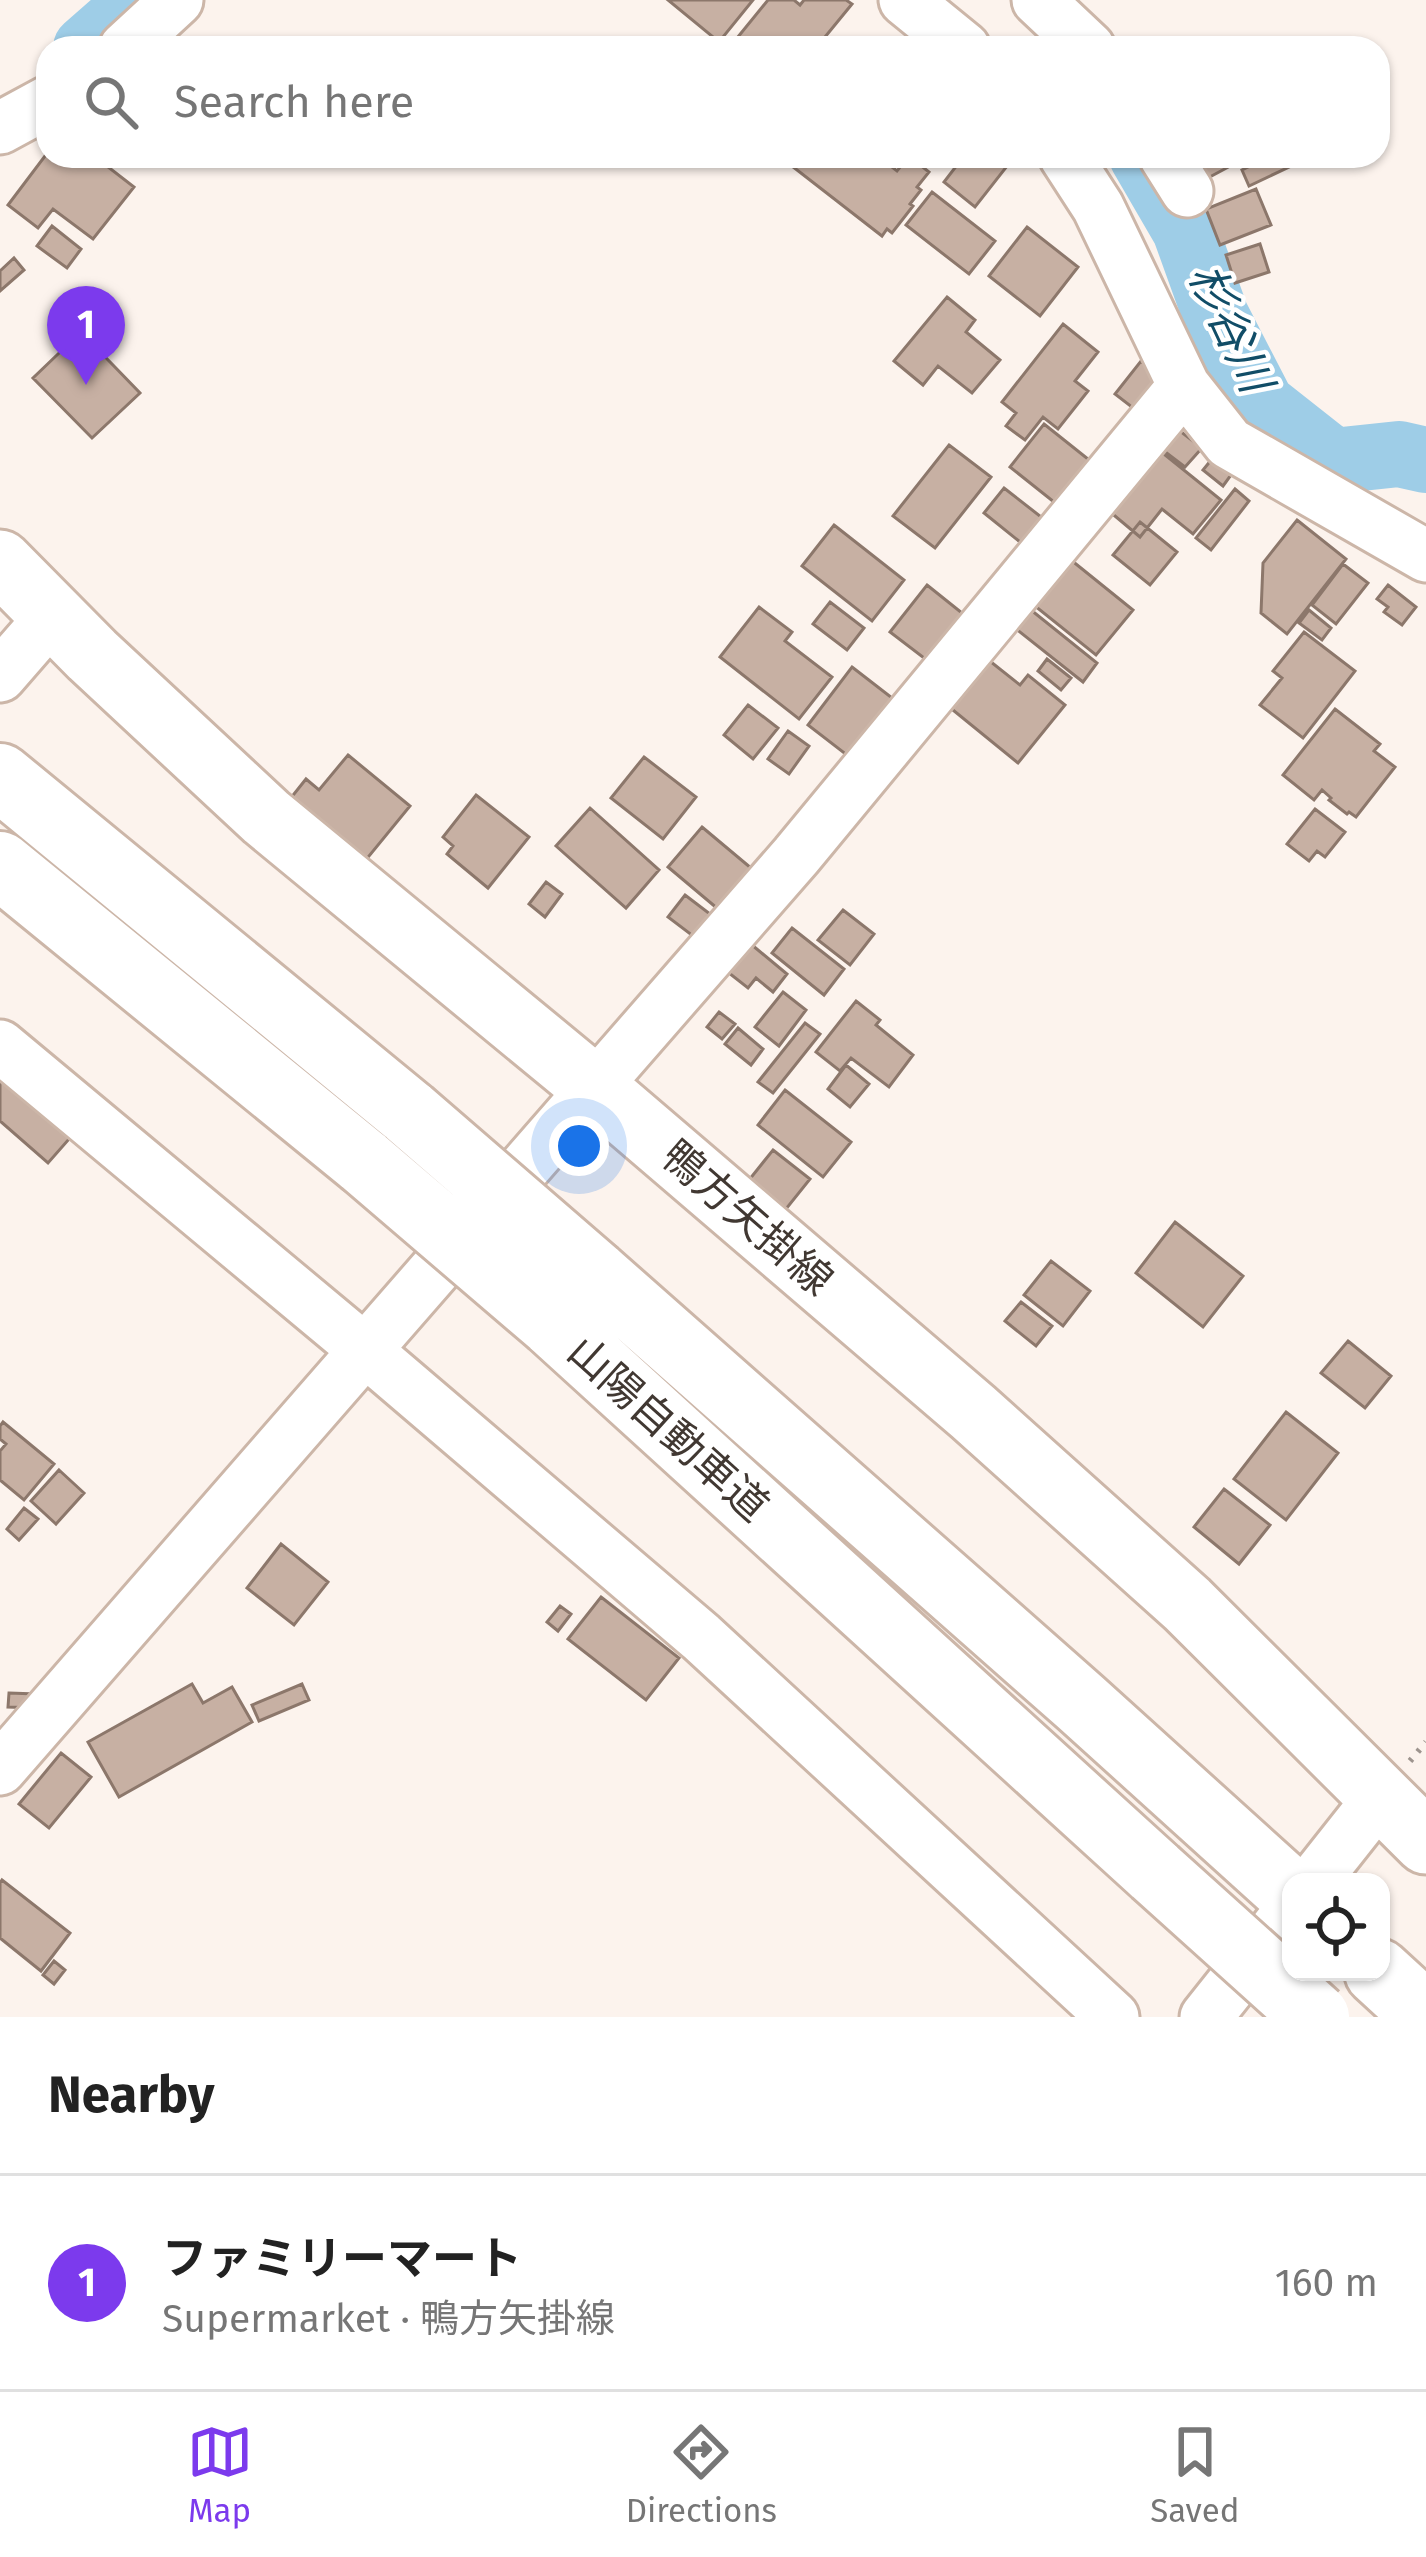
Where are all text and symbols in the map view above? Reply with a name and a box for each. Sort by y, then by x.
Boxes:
search box [36,36,1390,168]
icon: search [78,69,144,135]
text: Search here [174,75,414,129]
water label: 杉谷川 [1177,255,1285,404]
pin: 1 [47,286,125,385]
your location [549,1116,609,1176]
street label: 鴨方矢掛線 [651,1130,843,1306]
street label: 山陽自動車道 [558,1326,778,1532]
map controls [1282,1873,1390,1981]
button: locate [1282,1873,1390,1981]
text: Nearby [48,2064,214,2126]
text: ファミリーマート [162,2232,522,2286]
text: 1 [78,2260,96,2306]
text: 160 m [1275,2260,1378,2306]
text: Supermarket · 鴨方矢掛線 [162,2296,615,2342]
tab: Map [187,2419,253,2531]
tab: Directions [626,2419,777,2531]
tab: Saved [1150,2419,1239,2531]

